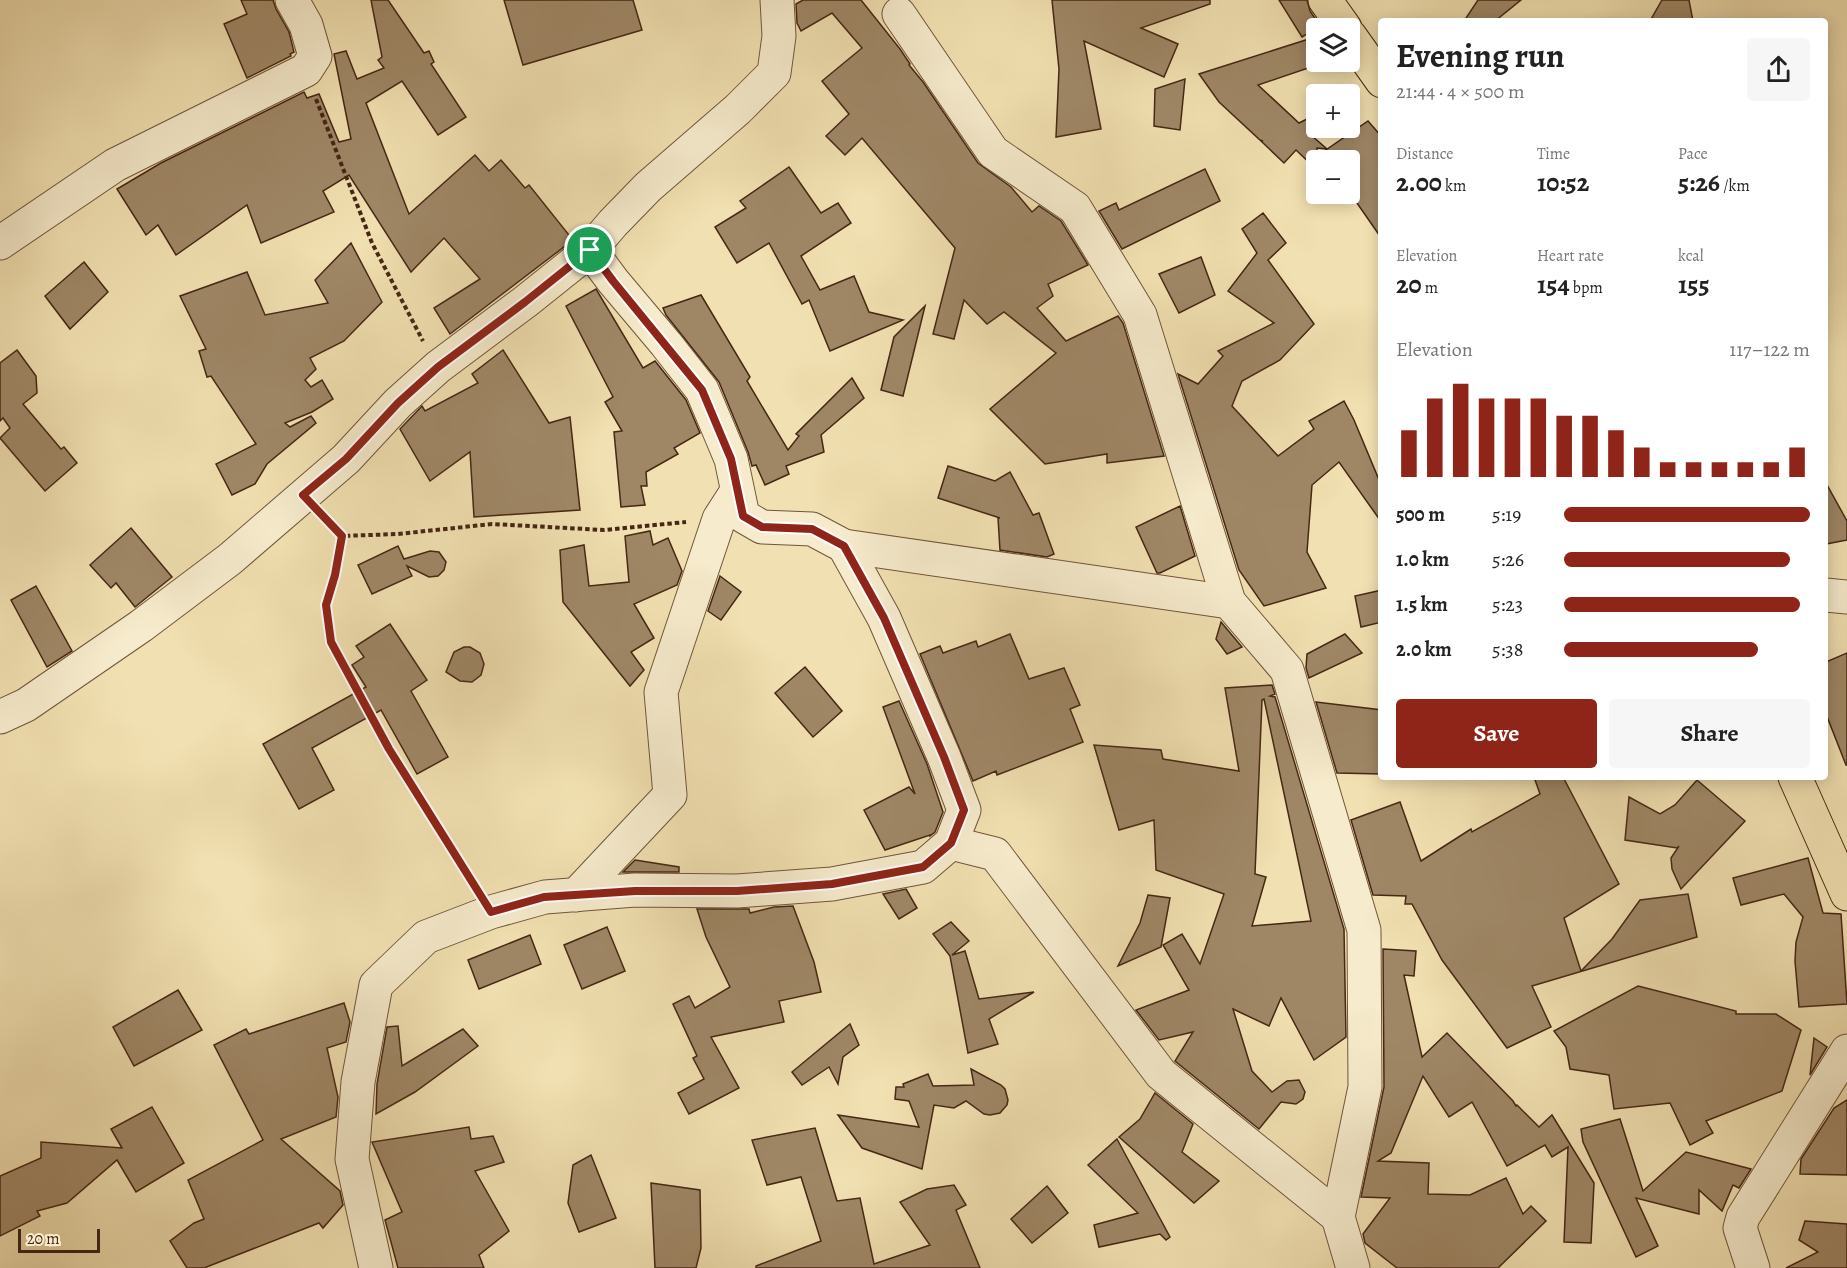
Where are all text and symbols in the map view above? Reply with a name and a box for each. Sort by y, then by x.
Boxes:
map controls [1306,18,1360,204]
button: layers [1306,18,1360,72]
text: Evening run [1396,33,1565,78]
button: share [1747,38,1810,101]
text: 21:44 · 4 × 500 m [1396,78,1525,105]
button: + [1306,84,1360,138]
text: Distance [1396,143,1453,165]
text: Time [1537,143,1570,165]
text: Pace [1678,143,1708,165]
button: − [1306,150,1360,204]
text: 2.00 [1396,165,1442,200]
text: 10:52 [1537,165,1589,200]
text: 5:26 [1678,165,1720,200]
text: km [1442,175,1466,197]
text: /km [1720,175,1750,197]
pin [564,224,615,275]
icon: arrive [573,233,606,266]
text: Elevation [1396,245,1457,267]
text: Heart rate [1537,245,1604,267]
text: kcal [1678,245,1704,267]
text: 20 [1396,267,1422,302]
text: 154 [1537,267,1570,302]
text: 155 [1678,267,1710,302]
text: m [1422,277,1438,299]
text: bpm [1570,277,1603,299]
text: Elevation [1396,336,1473,363]
text: 117–122 m [1729,336,1810,363]
text: 500 m [1396,501,1445,528]
text: 5:19 [1492,501,1521,528]
text: 1.0 km [1396,546,1449,573]
text: 5:26 [1492,546,1524,573]
text: 1.5 km [1396,591,1448,618]
text: 5:23 [1492,591,1523,618]
text: 2.0 km [1396,636,1452,663]
text: 5:38 [1492,636,1523,663]
button: Save [1396,699,1597,768]
button: Share [1609,699,1810,768]
scale bar [18,1226,100,1254]
text: 20 m [27,1228,60,1250]

